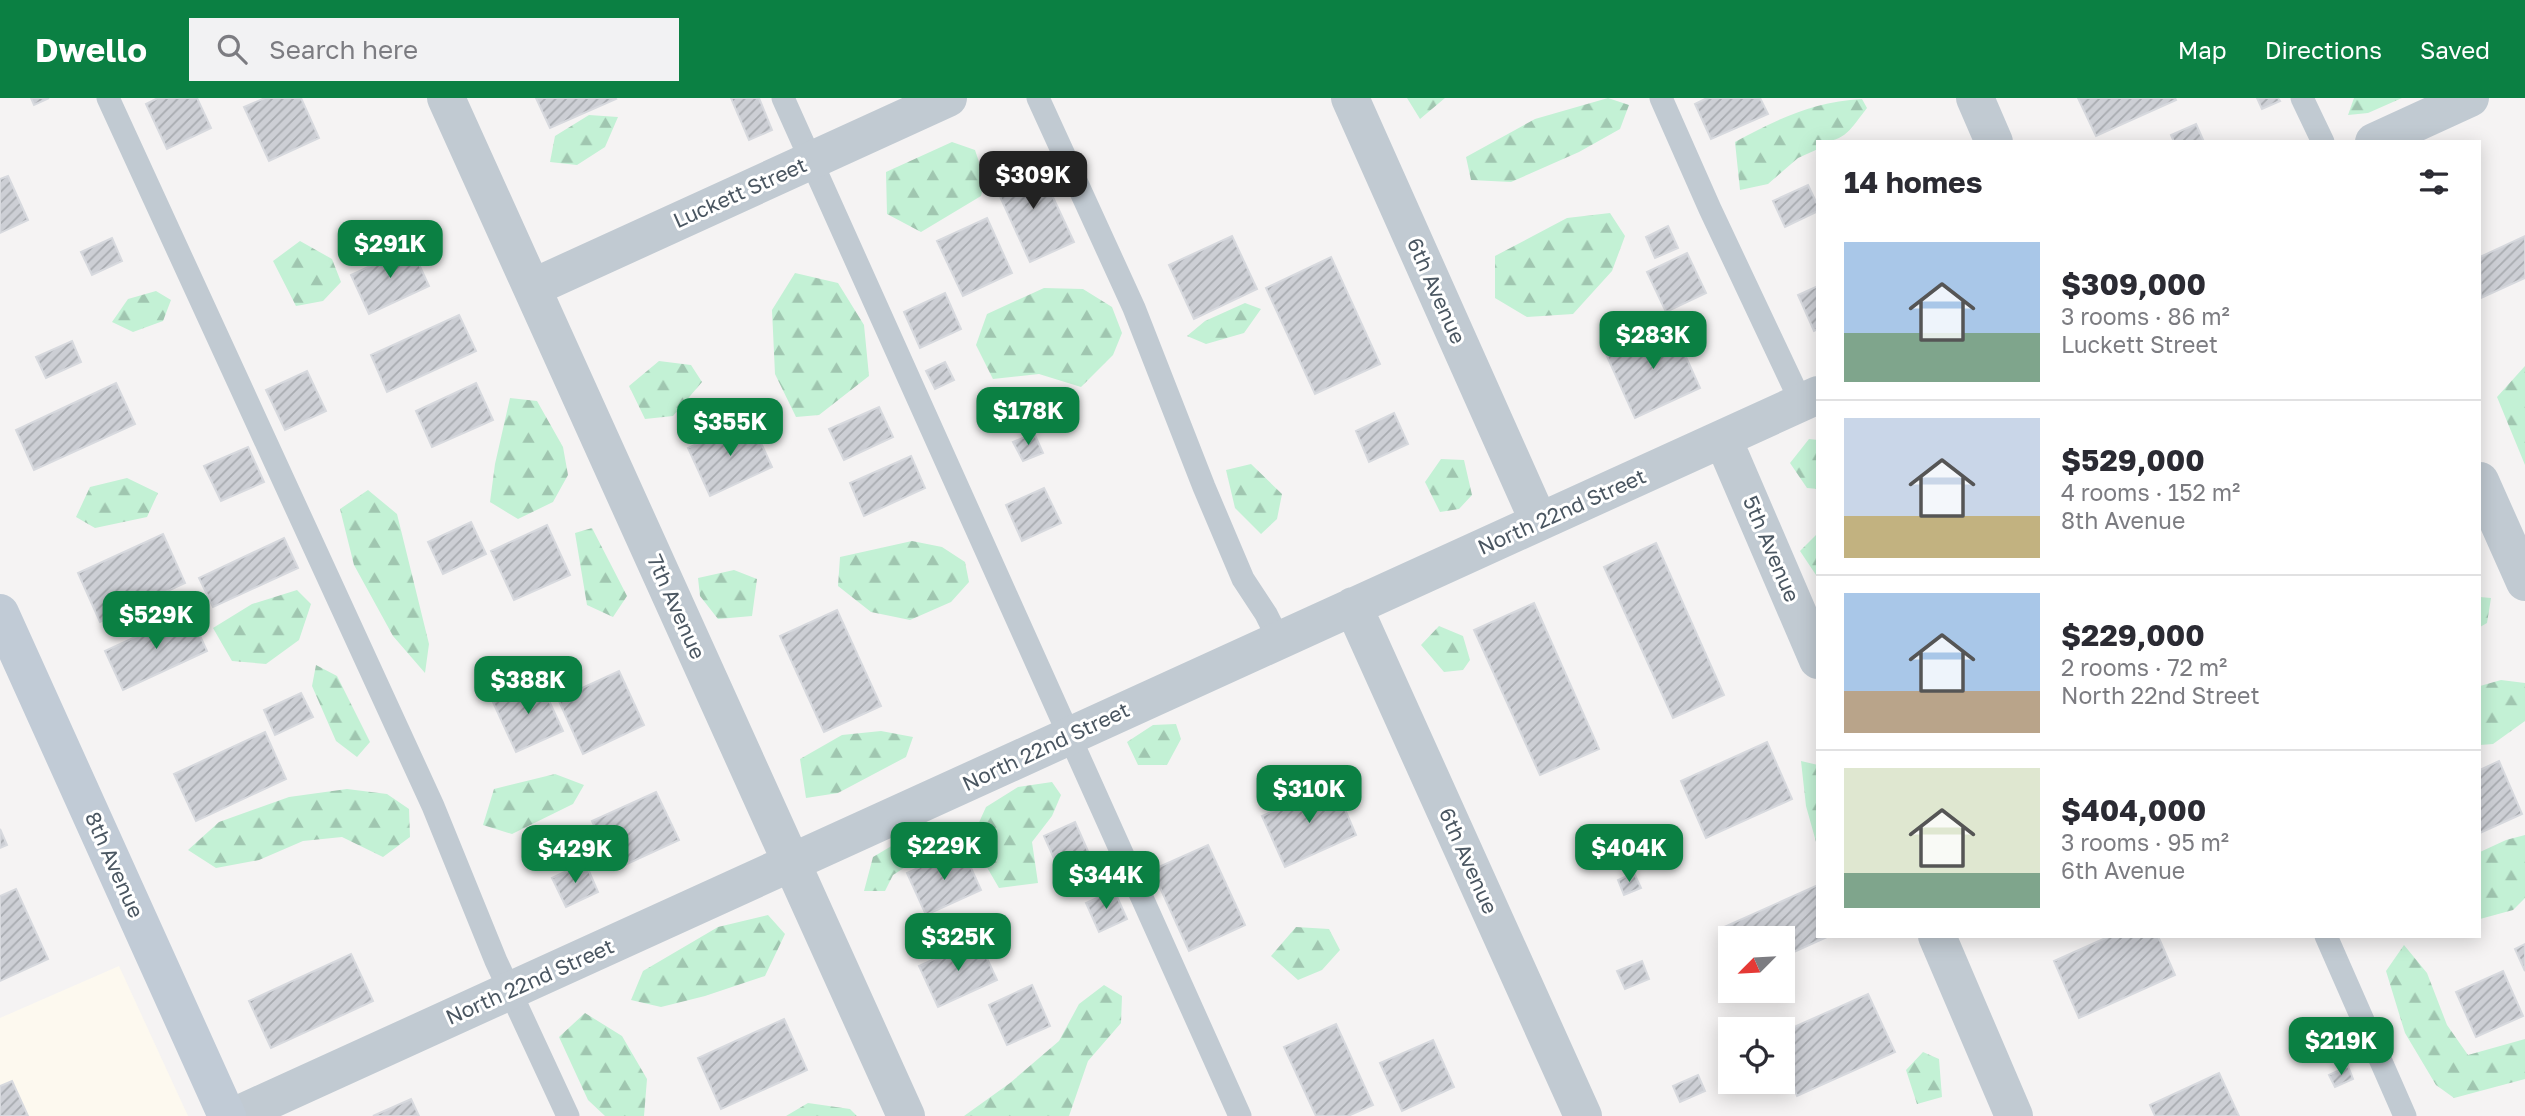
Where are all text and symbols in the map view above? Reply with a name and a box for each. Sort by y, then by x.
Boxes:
search box [189,18,679,81]
text: Dwello [35,30,147,69]
icon: search [213,30,251,68]
text: Search here [269,34,418,65]
text: Map [2178,35,2227,64]
text: Directions [2265,35,2382,64]
text: Saved [2420,35,2490,64]
street label: Luckett Street [669,151,810,233]
pin: $309K [984,152,1082,211]
text: $309K [995,160,1071,188]
icon: filters [2415,163,2453,201]
text: 14 homes [1844,164,1983,200]
pin: $291K [341,220,439,280]
text: $291K [354,229,426,257]
street label: 6th Avenue [1402,234,1472,348]
text: $309,000 [2061,266,2206,302]
icon: home [1900,270,1984,354]
text: 3 rooms · 86 m² [2061,302,2230,330]
pin: $283K [1604,312,1702,371]
text: $283K [1616,320,1690,348]
text: Luckett Street [2061,330,2218,358]
pin: $178K [979,388,1077,447]
text: $178K [992,396,1064,424]
pin: $355K [681,398,779,458]
text: $355K [693,407,767,435]
text: $529,000 [2061,442,2205,478]
icon: home [1900,446,1984,530]
street label: North 22nd Street [1473,462,1650,560]
text: 4 rooms · 152 m² [2061,478,2240,506]
street label: 5th Avenue [1738,492,1806,606]
text: 8th Avenue [2061,506,2185,534]
street label: 7th Avenue [642,550,712,663]
pin: $529K [107,592,205,651]
text: $529K [119,600,193,628]
text: $229,000 [2061,617,2205,653]
icon: home [1900,621,1984,705]
text: 2 rooms · 72 m² [2061,653,2227,681]
pin: $388K [479,656,577,716]
text: $388K [490,665,566,693]
text: North 22nd Street [2061,681,2260,709]
street label: North 22nd Street [958,696,1133,796]
pin: $310K [1260,766,1358,825]
text: $310K [1273,774,1345,802]
text: $404,000 [2061,792,2206,828]
icon: home [1900,796,1984,880]
street label: 6th Avenue [1434,804,1504,918]
street label: 8th Avenue [80,807,150,922]
pin: $229K [895,822,993,882]
pin: $404K [1580,824,1678,884]
pin: $429K [526,826,624,885]
text: 3 rooms · 95 m² [2061,828,2229,856]
text: $229K [907,831,981,859]
text: $404K [1591,833,1667,861]
text: $429K [537,834,613,862]
pin: $344K [1057,852,1155,911]
text: 6th Avenue [2061,856,2185,884]
text: $344K [1069,860,1143,888]
pin: $325K [909,914,1007,973]
text: $325K [921,922,995,950]
north arrow [1718,926,1796,1003]
map controls [1718,926,1795,1094]
street label: North 22nd Street [441,932,618,1030]
button: locate [1718,1017,1795,1094]
pin: $219K [2292,1018,2390,1077]
text: $219K [2305,1026,2377,1054]

